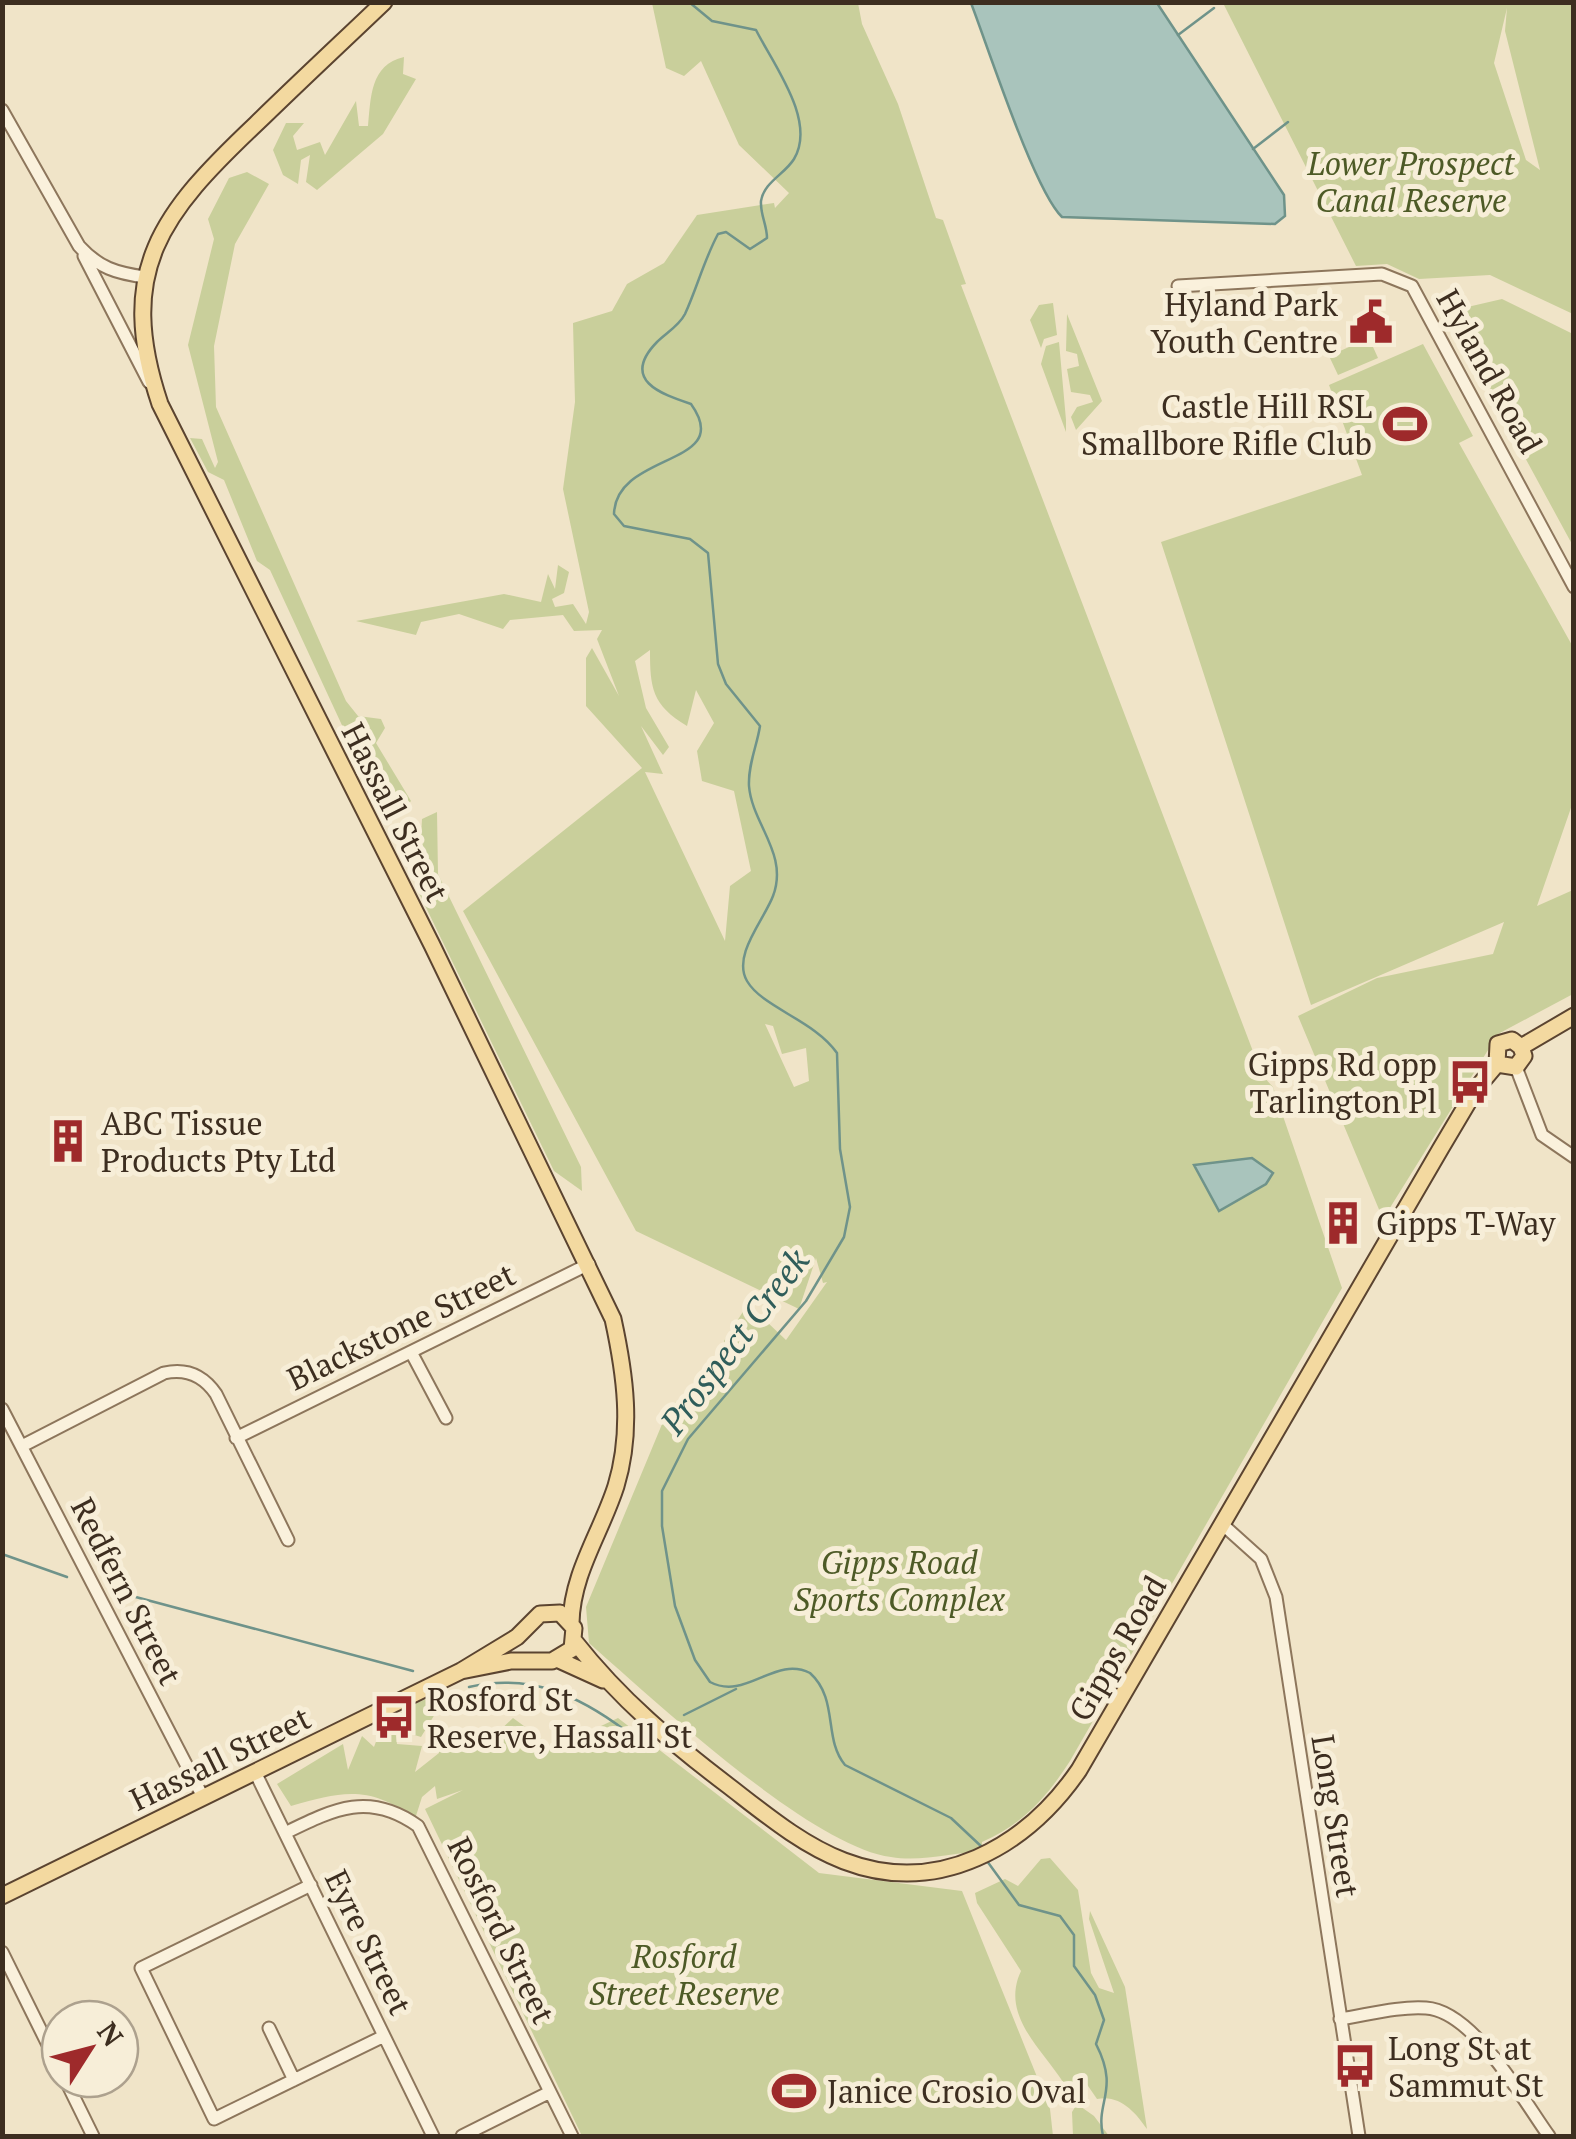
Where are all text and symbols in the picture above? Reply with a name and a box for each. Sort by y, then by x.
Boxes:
park label: Lower Prospect Canal Reserve [1306,142,1516,221]
street label: Hyland Road [1428,282,1552,461]
place label: Hyland Park Youth Centre [1151,283,1338,362]
public building icon: Hyland Park Youth Centre [1347,298,1395,346]
place label: Castle Hill RSL Smallbore Rifle Club [1081,385,1372,464]
sports icon: Castle Hill RSL Smallbore Rifle Club [1381,400,1429,448]
street label: Hassall Street [333,715,459,909]
place label: Gipps Rd opp Tarlington Pl [1248,1043,1437,1122]
bus stop icon: Gipps Rd opp Tarlington Pl [1446,1058,1494,1106]
place label: ABC Tissue Products Pty Ltd [101,1102,336,1181]
building icon: ABC Tissue Products Pty Ltd [44,1117,92,1165]
building icon: Gipps T-Way [1319,1199,1367,1247]
place label: Gipps T-Way [1376,1202,1556,1244]
water label: Prospect Creek [649,1239,819,1444]
street label: Blackstone Street [280,1253,522,1399]
street label: Redfern Street [62,1490,192,1692]
park label: Gipps Road Sports Complex [793,1541,1005,1620]
street label: Gipps Road [1059,1568,1176,1728]
place label: Rosford St Reserve, Hassall St [427,1678,692,1757]
bus stop icon: Rosford St Reserve, Hassall St [370,1693,418,1741]
street label: Hassall Street [123,1696,317,1820]
street label: Long Street [1302,1732,1370,1901]
street label: Rosford Street [439,1830,565,2030]
street label: Eyre Street [316,1863,422,2022]
park label: Rosford Street Reserve [589,1935,779,2014]
north arrow [40,1999,140,2099]
text: N [89,2015,132,2053]
place label: Long St at Sammut St [1388,2027,1544,2106]
bus stop icon: Long St at Sammut St [1331,2042,1379,2090]
sports icon: Janice Crosio Oval [770,2067,818,2115]
place label: Janice Crosio Oval [827,2070,1086,2112]

